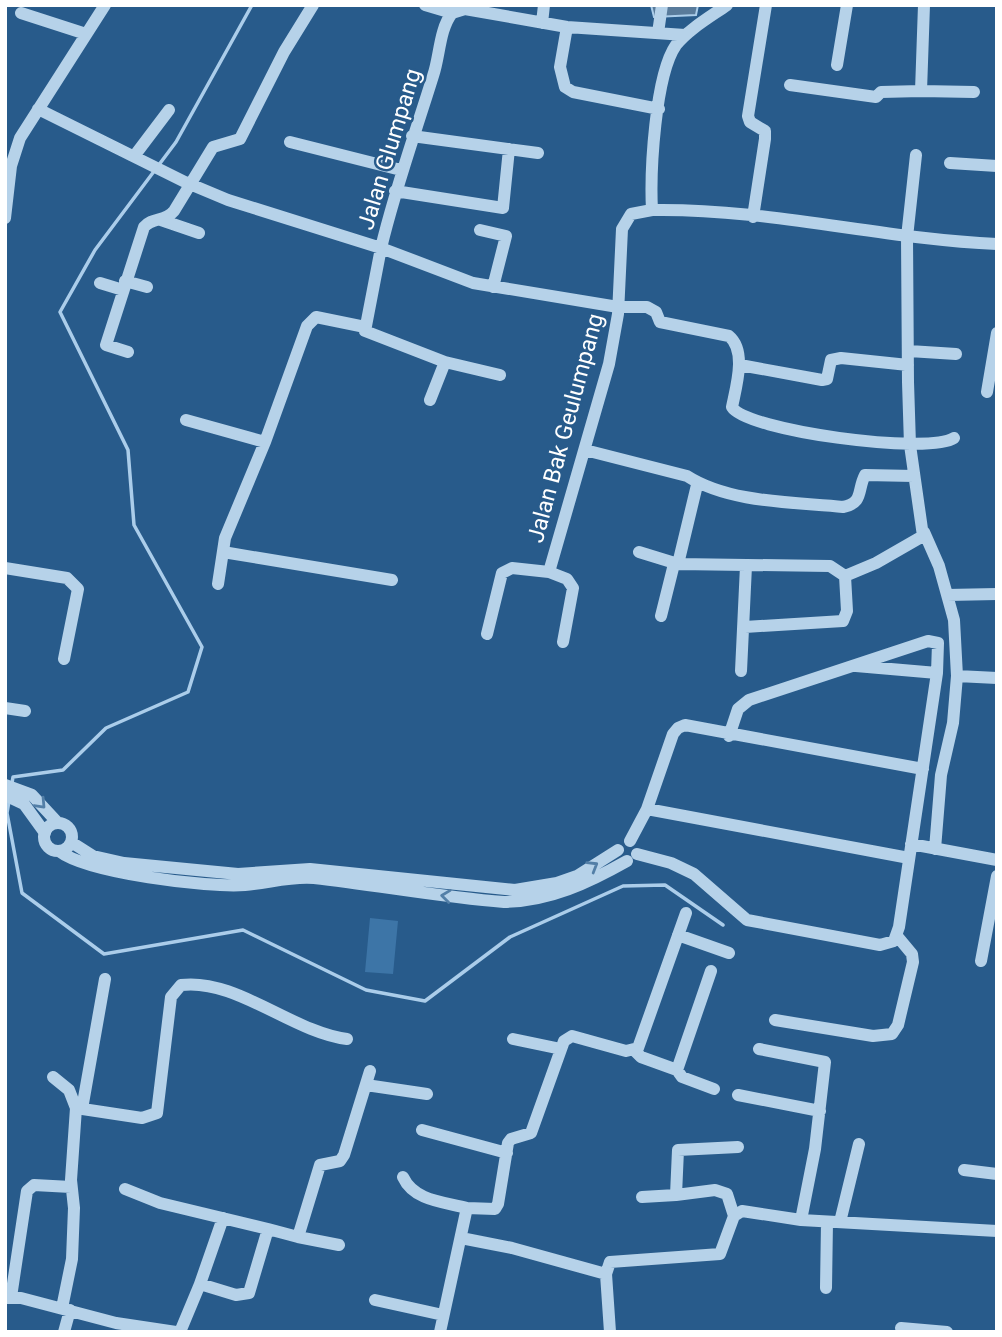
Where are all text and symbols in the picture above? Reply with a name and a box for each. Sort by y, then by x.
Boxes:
street label: Jalan Glumpang [352,65,427,233]
street label: Jalan Bak Geulumpang [522,311,609,546]
one-way arrow [32,796,45,809]
one-way arrow [586,862,599,875]
one-way arrow [440,889,451,904]

